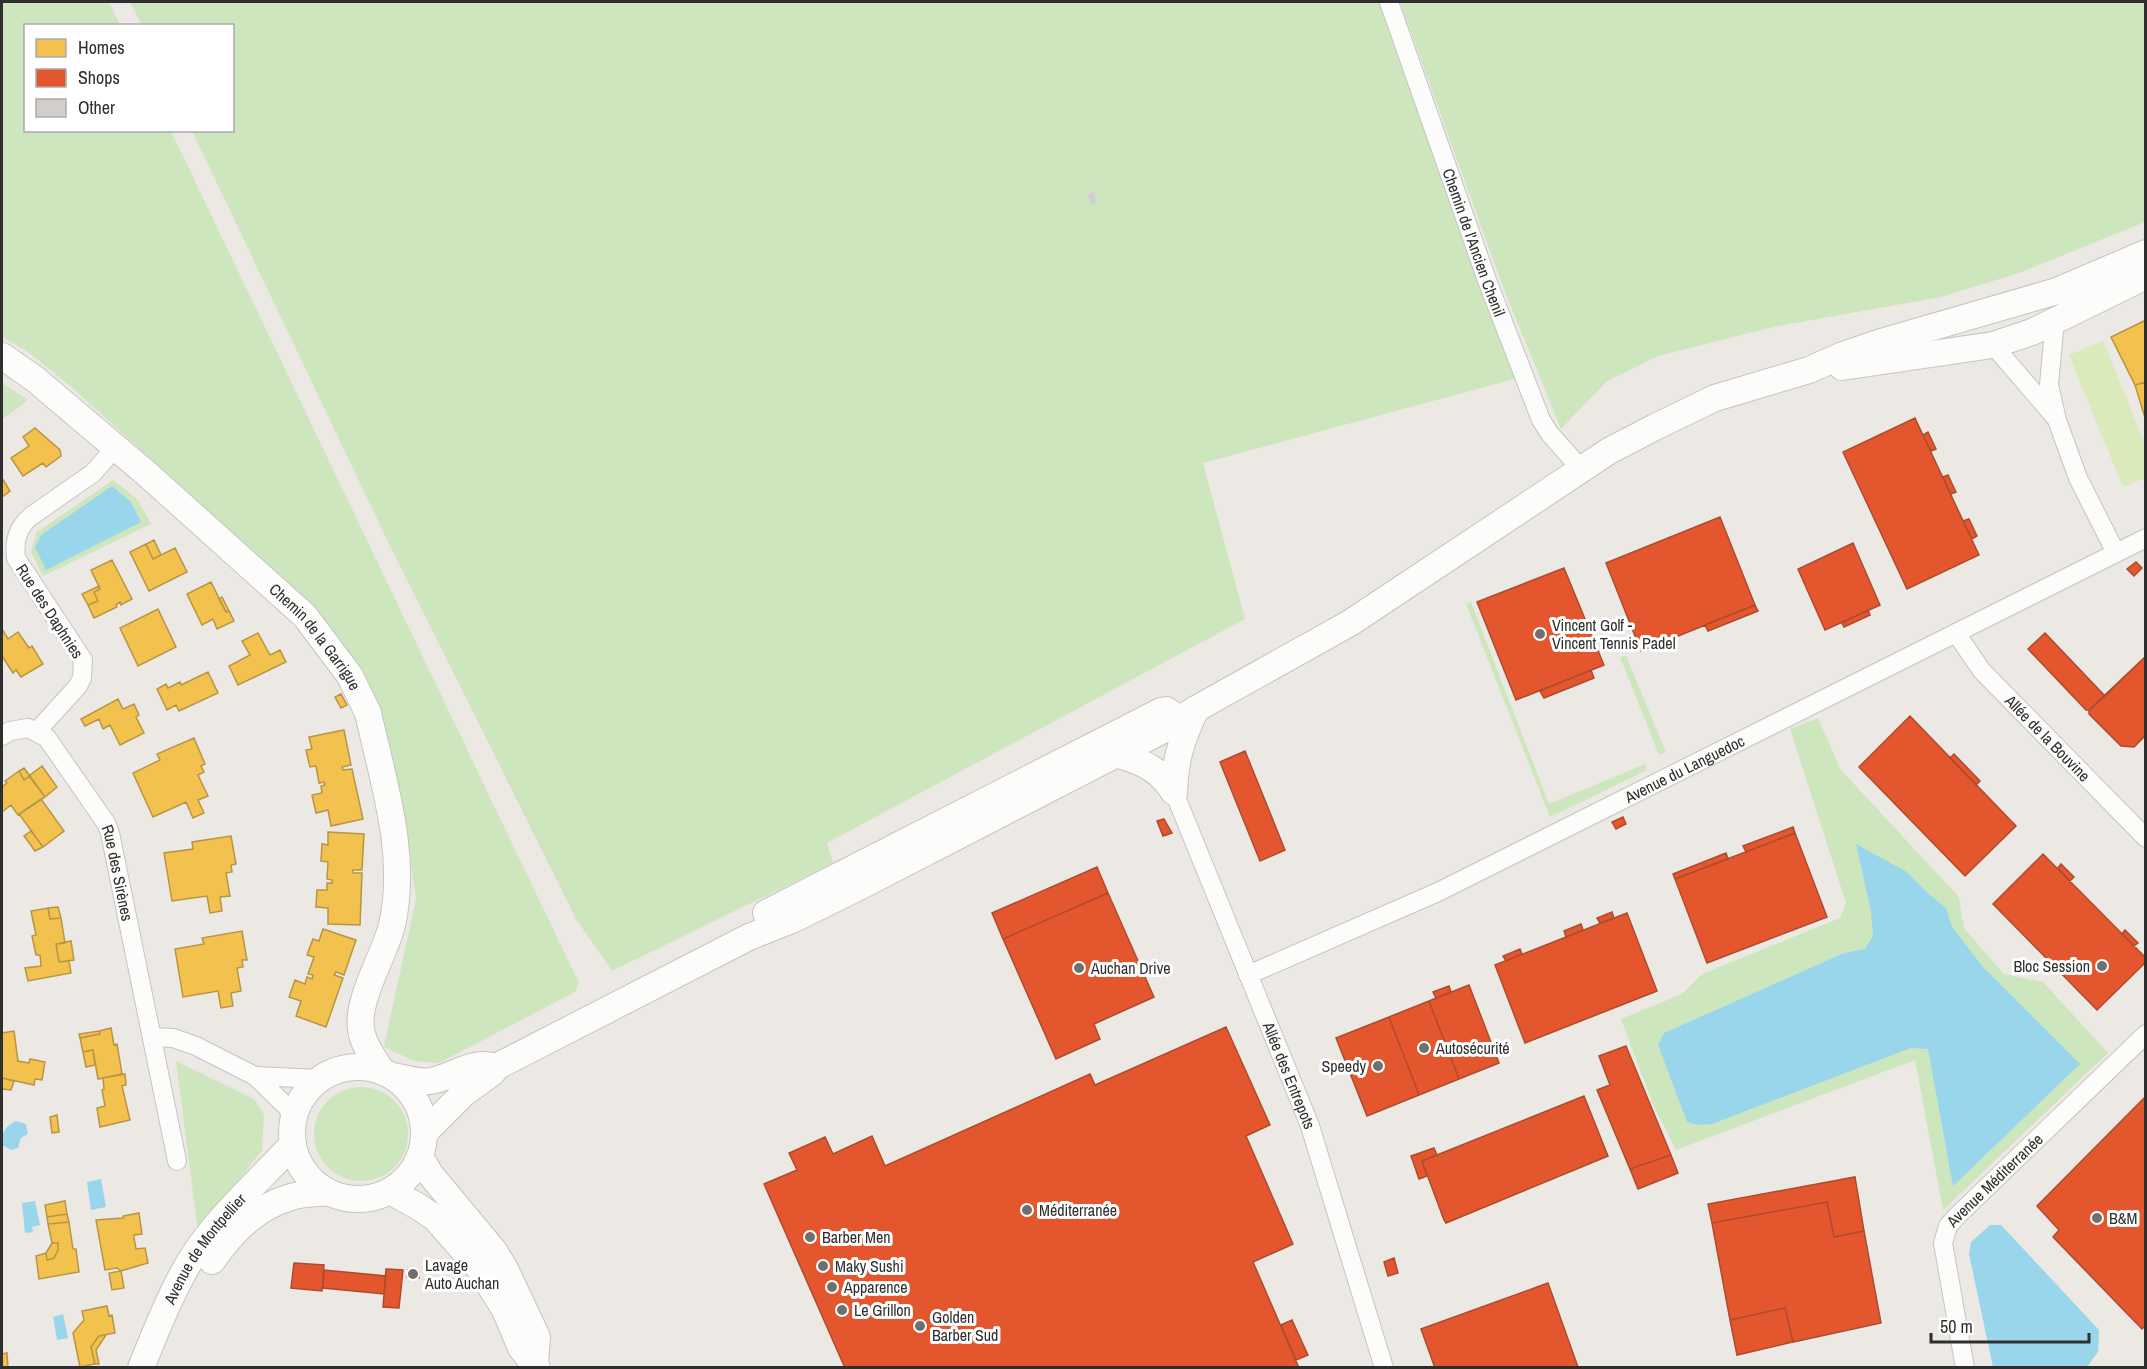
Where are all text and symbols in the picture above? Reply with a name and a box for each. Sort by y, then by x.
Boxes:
legend [24,24,234,132]
text: Homes [78,35,125,60]
text: Shops [78,65,120,90]
text: Other [78,95,115,120]
street label: Chemin de l'Ancien Chenil [1437,165,1511,320]
street label: Rue des Daphnies [11,559,89,663]
street label: Chemin de la Garrigue [265,578,366,694]
place label: Vincent Golf - Vincent Tennis Padel [1552,614,1676,654]
marker: Vincent Golf - Vincent Tennis Padel [1533,627,1547,641]
street label: Allée de la Bouvine [2000,689,2095,786]
street label: Avenue du Languedoc [1620,729,1749,808]
street label: Rue des Sirènes [97,821,139,923]
place label: Bloc Session [2013,955,2090,977]
place label: Auchan Drive [1090,957,1171,979]
marker: Bloc Session [2095,959,2109,973]
marker: Auchan Drive [1072,961,1086,975]
street label: Allée des Entrepots [1257,1018,1321,1132]
place label: Autosécurité [1435,1037,1510,1059]
marker: Autosécurité [1417,1041,1431,1055]
place label: Speedy [1322,1055,1366,1077]
marker: Speedy [1371,1059,1385,1073]
street label: Avenue Méditerranée [1941,1128,2047,1232]
street label: Avenue de Montpellier [158,1188,251,1309]
place label: Méditerranée [1039,1199,1117,1221]
marker: Méditerranée [1020,1203,1034,1217]
place label: B&M [2109,1207,2137,1229]
marker: B&M [2090,1211,2104,1225]
place label: Barber Men [822,1226,891,1248]
marker: Barber Men [803,1230,817,1244]
place label: Lavage Auto Auchan [424,1254,499,1294]
place label: Maky Sushi [835,1255,904,1277]
marker: Maky Sushi [816,1259,830,1273]
marker: Lavage Auto Auchan [406,1267,420,1281]
place label: Apparence [843,1276,907,1298]
marker: Apparence [825,1280,839,1294]
place label: Le Grillon [854,1299,911,1321]
marker: Le Grillon [835,1303,849,1317]
place label: Golden Barber Sud [932,1306,998,1346]
scale bar [1931,1306,2088,1344]
text: 50 m [1940,1314,1973,1339]
marker: Golden Barber Sud [913,1319,927,1333]

